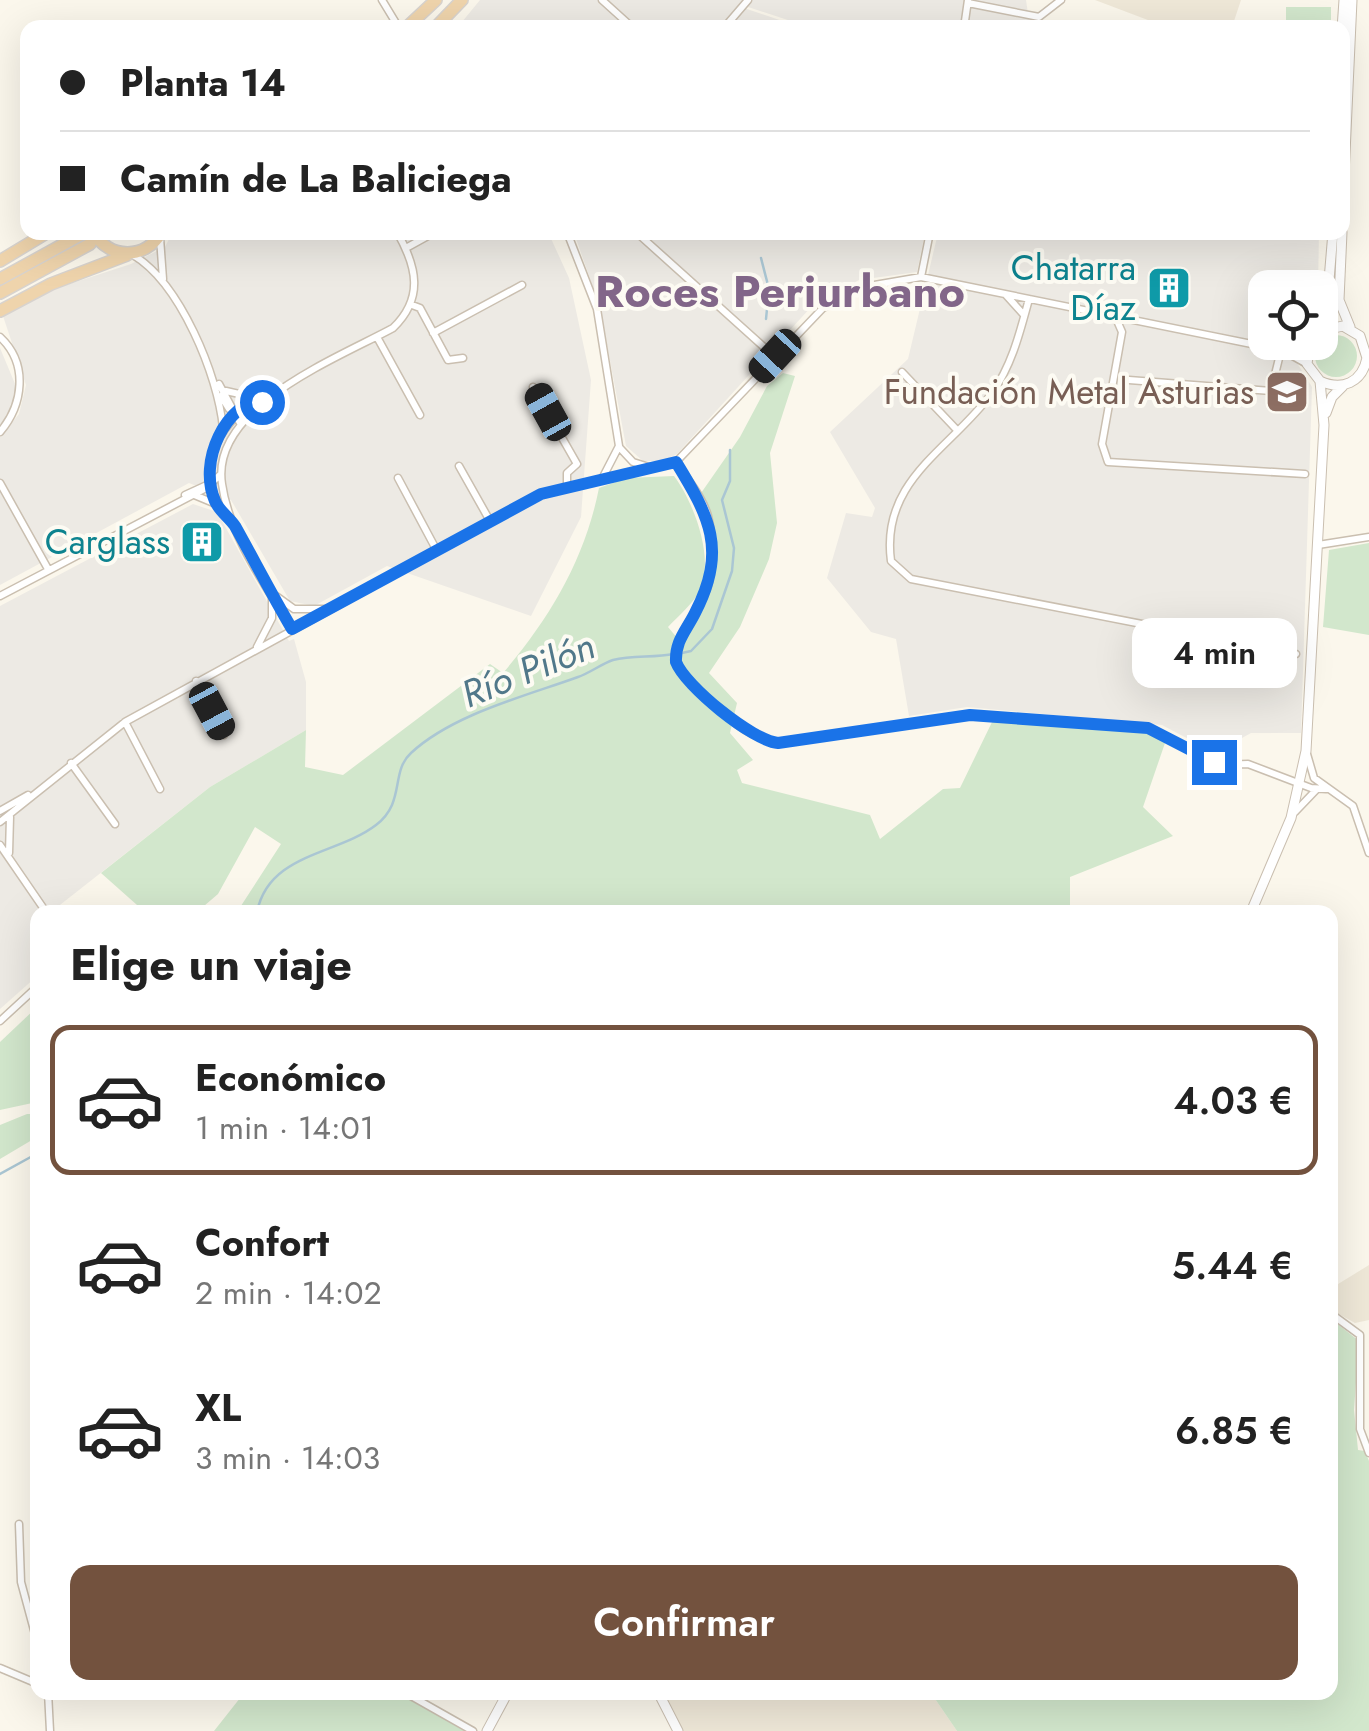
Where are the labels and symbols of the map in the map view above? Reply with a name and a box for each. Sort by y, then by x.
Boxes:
place label: Chatarra Díaz [1011,243,1136,333]
district label: Roces Periurbano [595,259,965,324]
building icon: Chatarra Díaz [1146,265,1192,311]
car [744,324,806,388]
place label: Fundación Metal Asturias [884,367,1254,417]
school or university icon: Fundación Metal Asturias [1264,369,1310,415]
car [520,378,576,446]
route start [240,380,285,425]
place label: Carglass [45,517,170,567]
building icon: Carglass [179,519,225,565]
callout: 4 min [1132,617,1296,687]
water label: Río Pilón [453,618,603,721]
car [185,677,239,745]
route end [1192,740,1237,785]

